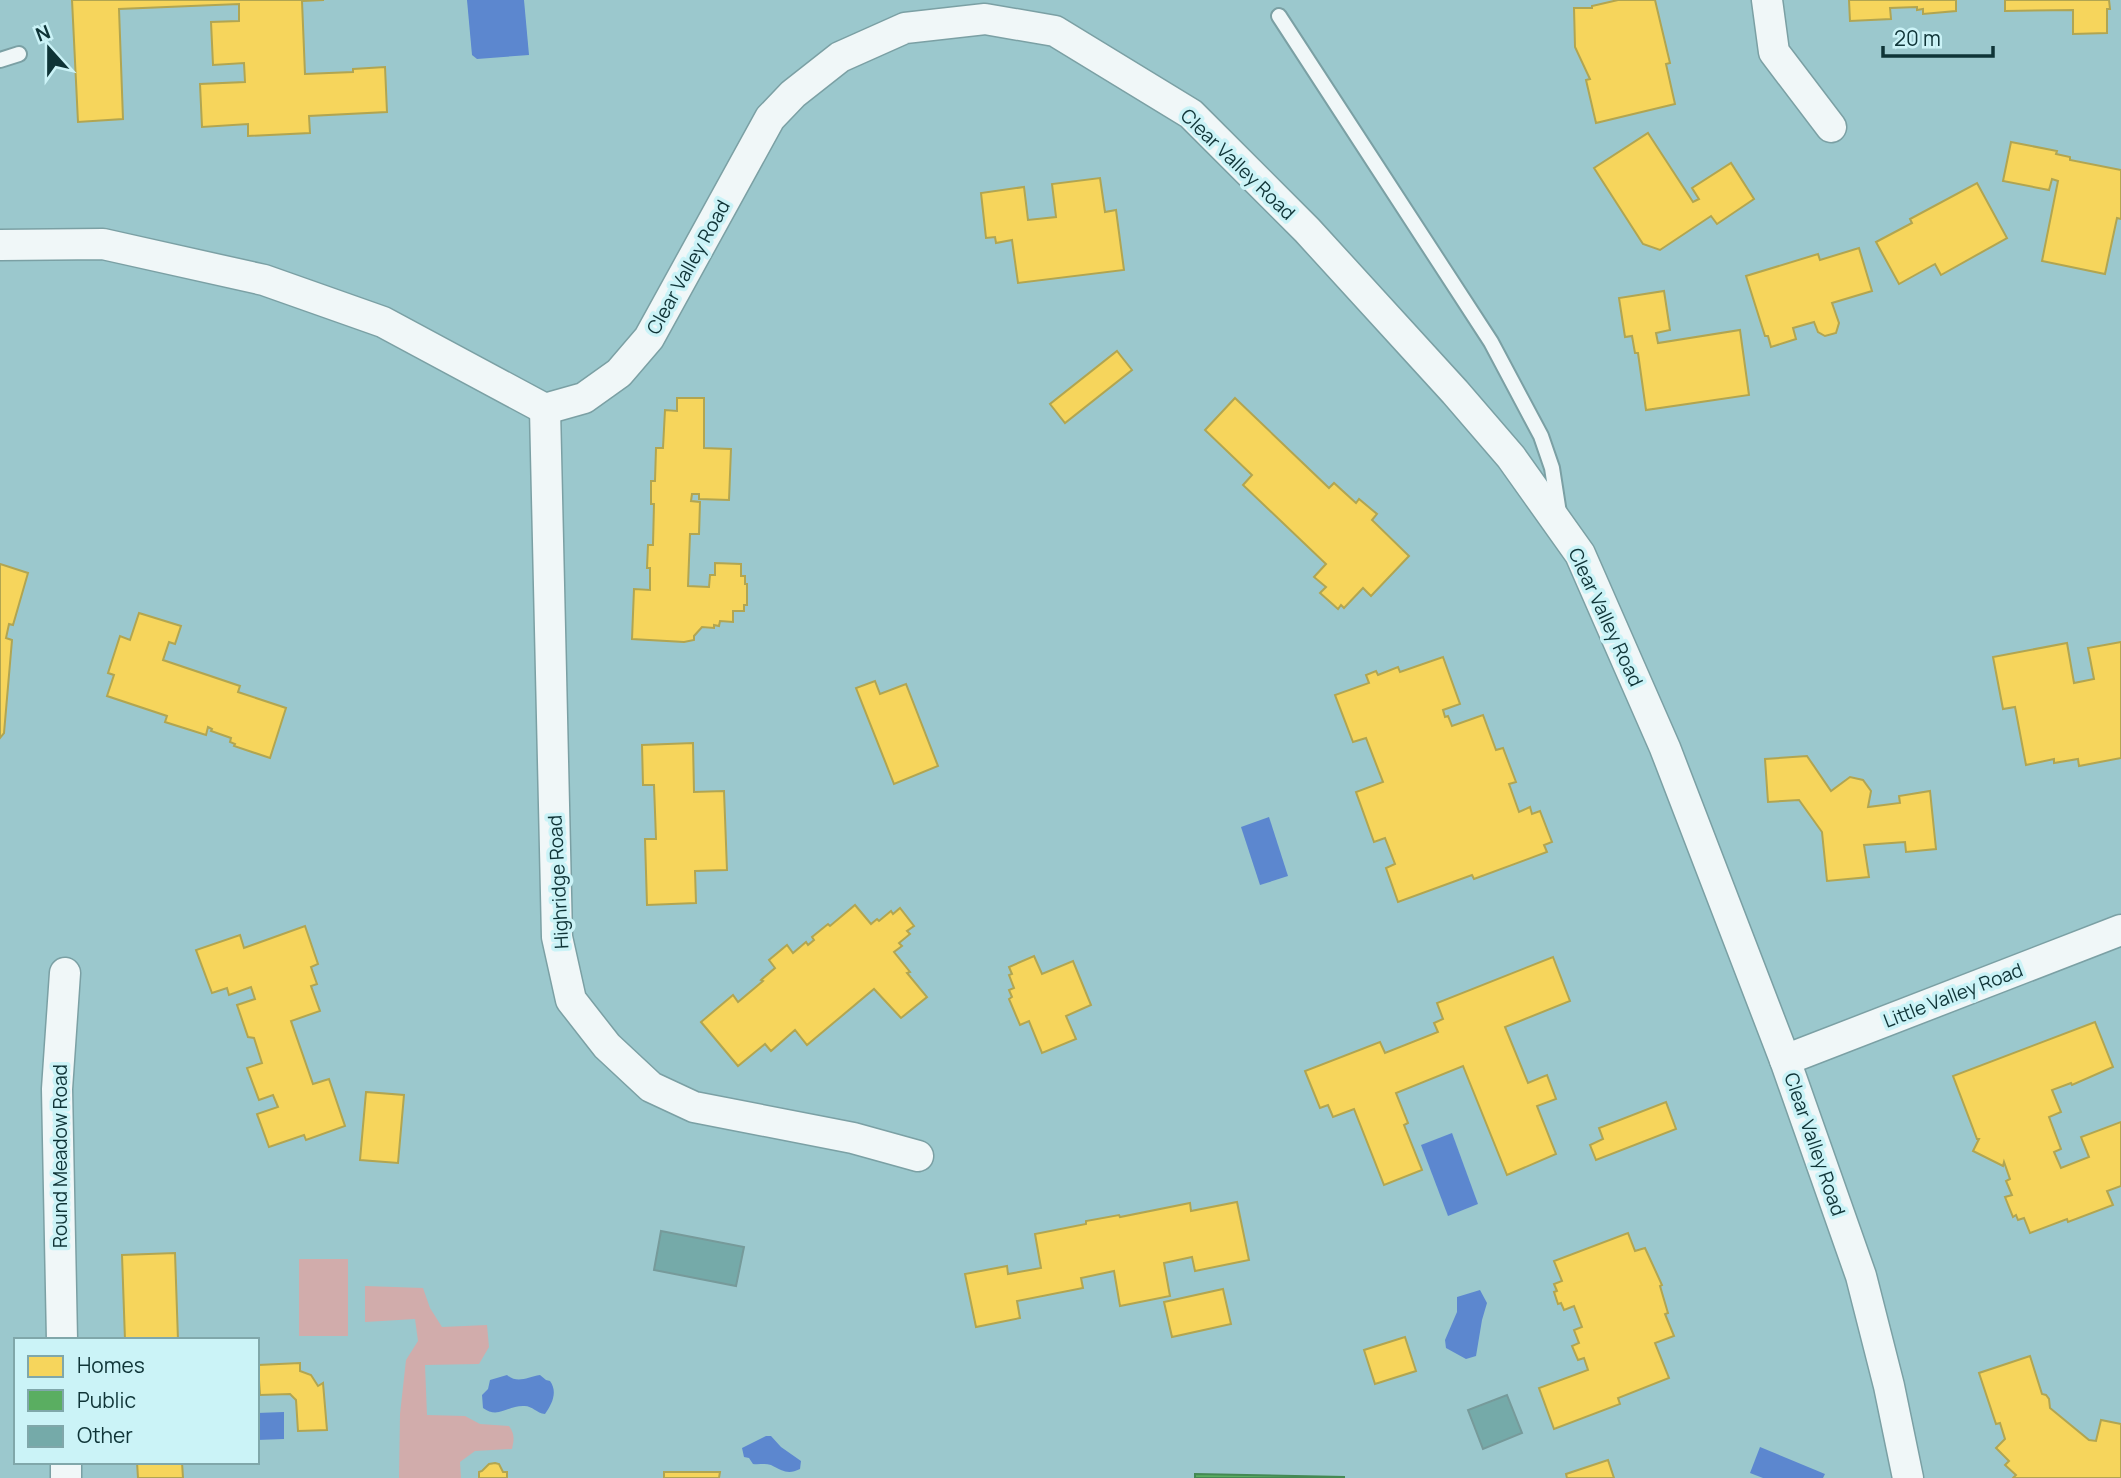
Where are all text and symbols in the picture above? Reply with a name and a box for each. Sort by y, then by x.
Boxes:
north arrow [14,14,84,84]
scale bar [1883,14,1993,58]
text: N [32,19,54,48]
text: 20 m [1894,24,1941,52]
street label: Clear Valley Road [1175,103,1301,225]
street label: Clear Valley Road [640,195,736,339]
street label: Clear Valley Road [1563,544,1649,690]
street label: Highridge Road [542,815,574,949]
street label: Little Valley Road [1880,956,2026,1034]
street label: Round Meadow Road [47,1064,73,1248]
street label: Clear Valley Road [1778,1069,1852,1219]
legend [14,1338,259,1464]
text: Homes [77,1351,145,1379]
text: Public [77,1386,136,1414]
text: Other [77,1421,133,1449]

